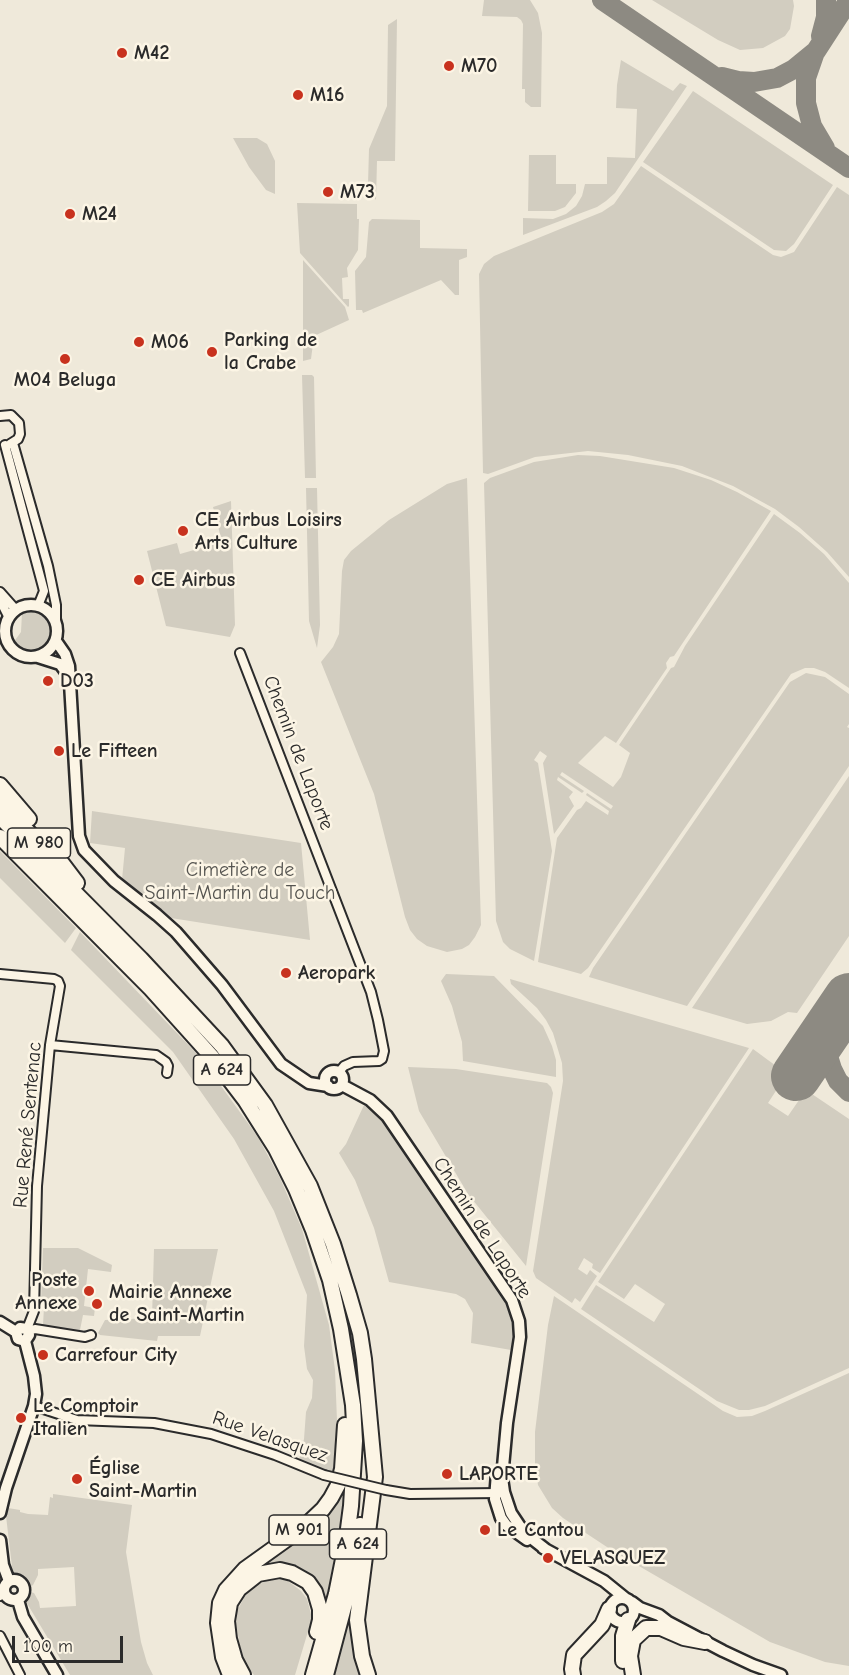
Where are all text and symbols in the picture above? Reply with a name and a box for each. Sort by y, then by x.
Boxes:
place label: M42 [134,41,169,65]
marker: M42 [115,46,129,60]
place label: M70 [461,54,498,78]
marker: M70 [442,59,456,73]
place label: M16 [310,83,344,107]
marker: M16 [291,88,305,102]
place label: M73 [340,180,375,204]
marker: M73 [321,185,335,199]
place label: M24 [82,202,117,226]
marker: M24 [63,207,77,221]
place label: Parking de la Crabe [224,328,317,375]
place label: M06 [151,330,189,354]
marker: M06 [132,335,146,349]
marker: Parking de la Crabe [205,345,219,359]
marker: M04 Beluga [58,352,72,366]
place label: M04 Beluga [14,368,116,392]
place label: CE Airbus Loisirs Arts Culture [195,508,342,555]
marker: CE Airbus Loisirs Arts Culture [176,524,190,538]
place label: CE Airbus [151,568,235,592]
marker: CE Airbus [132,573,146,587]
place label: D03 [60,669,94,693]
street label: Chemin de Laporte [258,672,338,834]
marker: D03 [41,674,55,688]
place label: Le Fifteen [71,739,158,763]
marker: Le Fifteen [52,744,66,758]
road number: M 980 [8,828,70,858]
park label: Cimetière de Saint-Martin du Touch [145,858,335,905]
place label: Aeropark [298,961,375,985]
marker: Aeropark [279,966,293,980]
street label: Rue René Sentenac [9,1041,47,1209]
road number: A 624 [194,1055,250,1085]
street label: Chemin de Laporte [427,1153,537,1303]
place label: Poste Annexe [15,1268,77,1315]
place label: Mairie Annexe de Saint-Martin [109,1280,245,1327]
marker: Poste Annexe [82,1284,96,1298]
marker: Mairie Annexe de Saint-Martin [90,1297,104,1311]
place label: Carrefour City [55,1343,177,1367]
marker: Carrefour City [36,1348,50,1362]
place label: Le Comptoir Italien [33,1394,138,1441]
street label: Rue Velasquez [209,1406,331,1468]
marker: Le Comptoir Italien [14,1411,28,1425]
place label: Église Saint-Martin [89,1456,197,1503]
place label: LAPORTE [459,1462,538,1486]
marker: LAPORTE [440,1467,454,1481]
marker: Église Saint-Martin [70,1472,84,1486]
road number: M 901 [269,1515,329,1545]
place label: Le Cantou [497,1518,584,1542]
marker: Le Cantou [478,1523,492,1537]
road number: A 624 [330,1529,386,1559]
place label: VELASQUEZ [560,1546,665,1570]
marker: VELASQUEZ [541,1551,555,1565]
scale bar [15,1624,126,1662]
text: 100 m [23,1636,73,1657]

